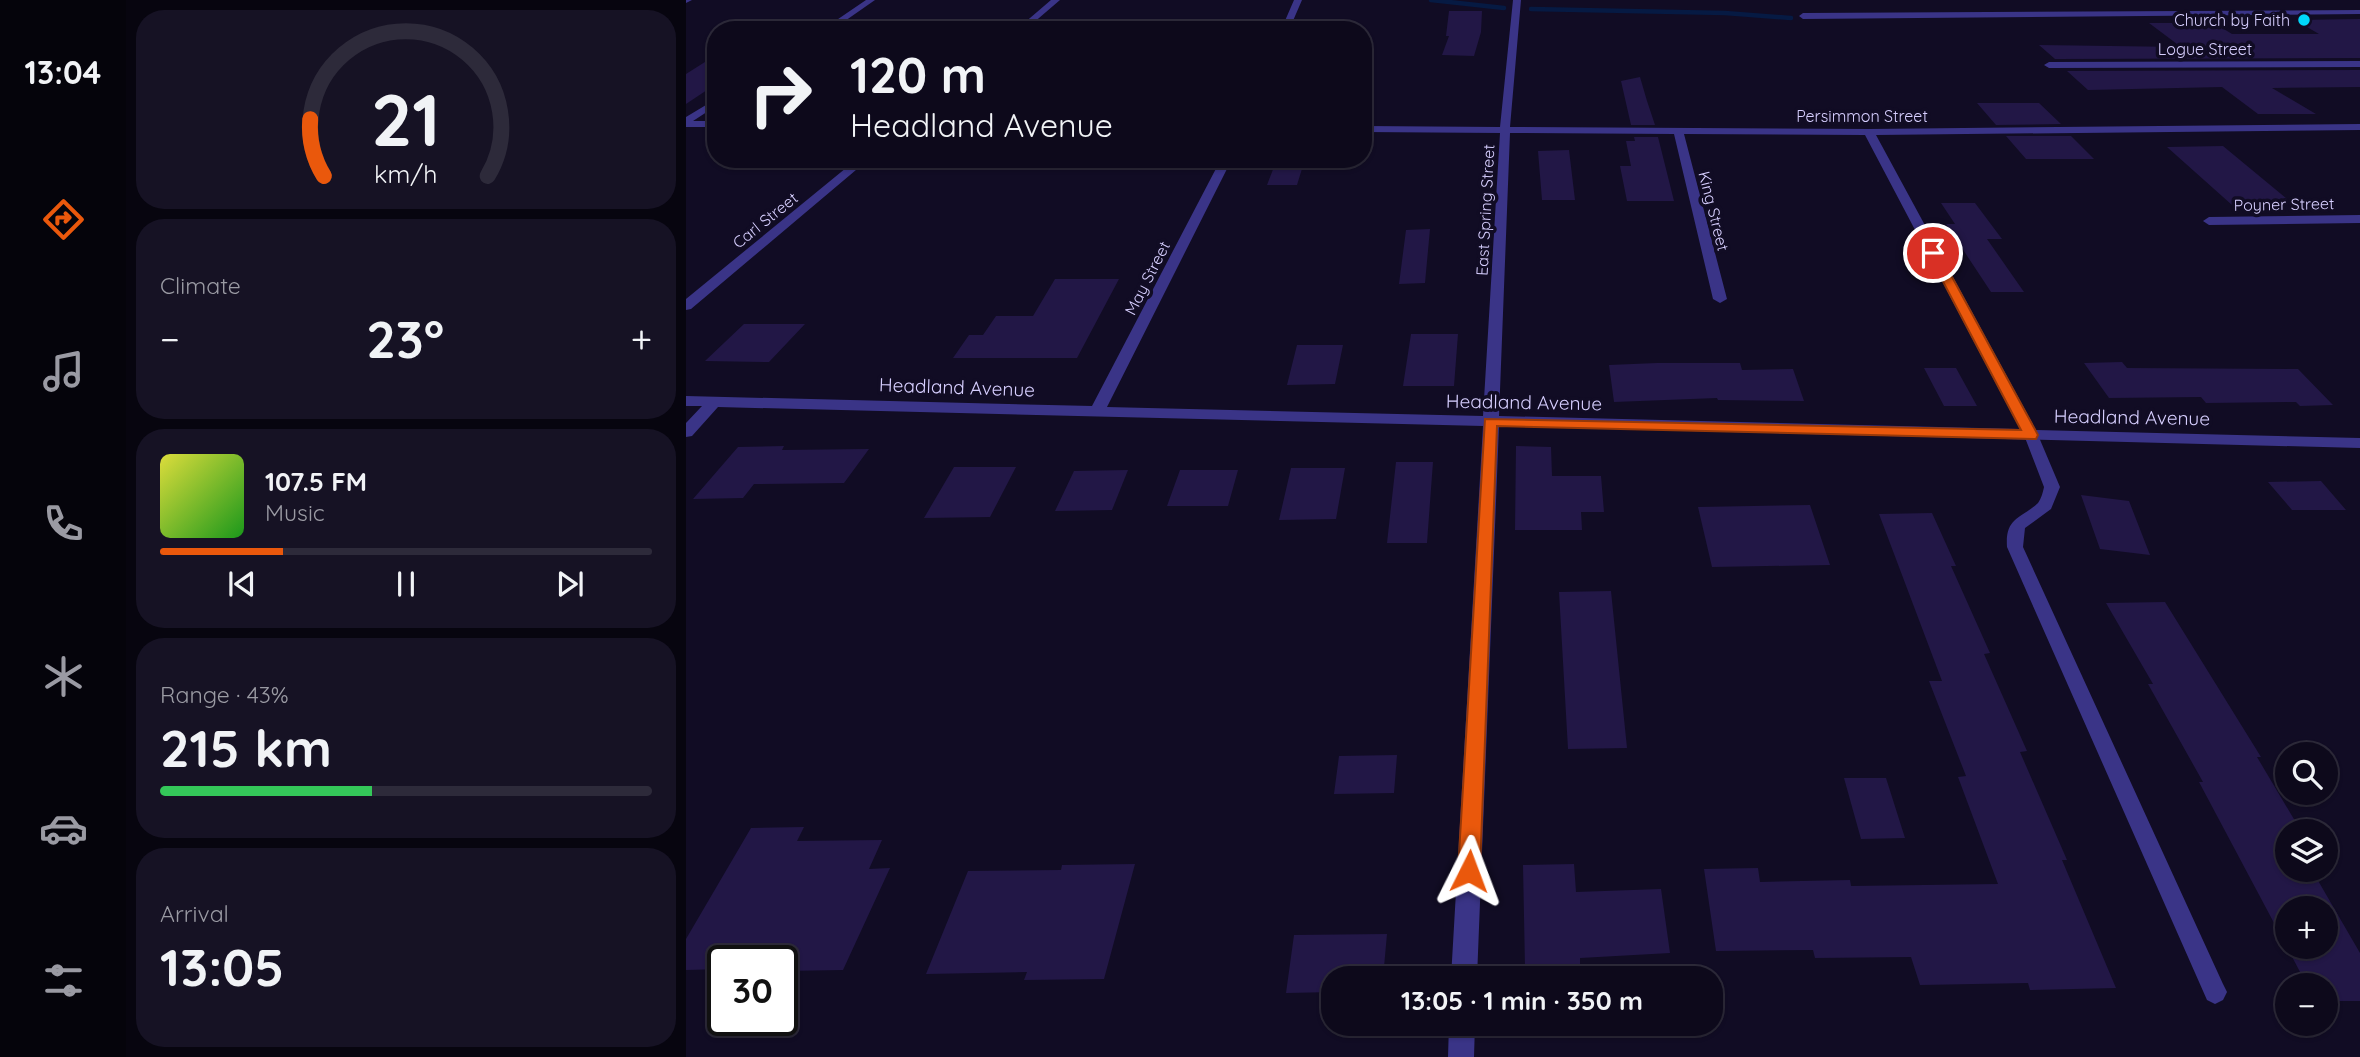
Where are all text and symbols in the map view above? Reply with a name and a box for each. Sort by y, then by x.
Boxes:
place label: Church by Faith [2174,10,2290,30]
marker: Church by Faith [2296,12,2312,28]
street label: Logue Street [2158,39,2252,59]
text: 120 m [850,44,986,105]
icon: right [735,49,826,140]
text: 13:04 [25,52,101,92]
text: 21 [371,73,441,164]
text: Headland Avenue [850,105,1113,145]
street label: Persimmon Street [1796,106,1928,126]
street label: East Spring Street [1472,144,1498,276]
text: km/h [374,158,438,189]
street label: King Street [1694,169,1734,253]
street label: Carl Street [728,188,802,252]
street label: Poyner Street [2233,193,2335,215]
icon: directions [39,195,88,244]
pin [1903,223,1963,283]
icon: arrive [1914,234,1952,272]
street label: May Street [1120,238,1174,318]
text: Climate [160,271,241,300]
text: 23° [366,306,444,371]
text: − [160,315,180,363]
text: + [631,315,652,363]
icon: music [39,347,88,396]
street label: Headland Avenue [879,372,1035,402]
street label: Headland Avenue [1446,389,1602,415]
street label: Headland Avenue [2054,404,2210,430]
text: 107.5 FM [265,465,367,498]
text: Music [265,498,325,527]
icon: phone [39,499,88,548]
icon: previous [223,565,261,603]
icon: pause [387,565,425,603]
icon: next [551,565,589,603]
icon: climate [39,652,88,701]
text: Range · 43% [160,680,289,709]
text: 215 km [160,715,332,780]
map controls [2275,742,2338,1036]
button: search [2275,742,2338,805]
icon: car [39,804,88,853]
button: layers [2275,819,2338,882]
position arrow [1432,834,1506,908]
button: + [2275,896,2338,959]
text: Arrival [160,899,229,928]
text: 13:05 [160,934,284,999]
speed limit sign: 30 [707,945,798,1036]
icon: filters [39,956,88,1005]
button: − [2275,973,2338,1036]
text: 13:05 · 1 min · 350 m [1401,984,1643,1017]

